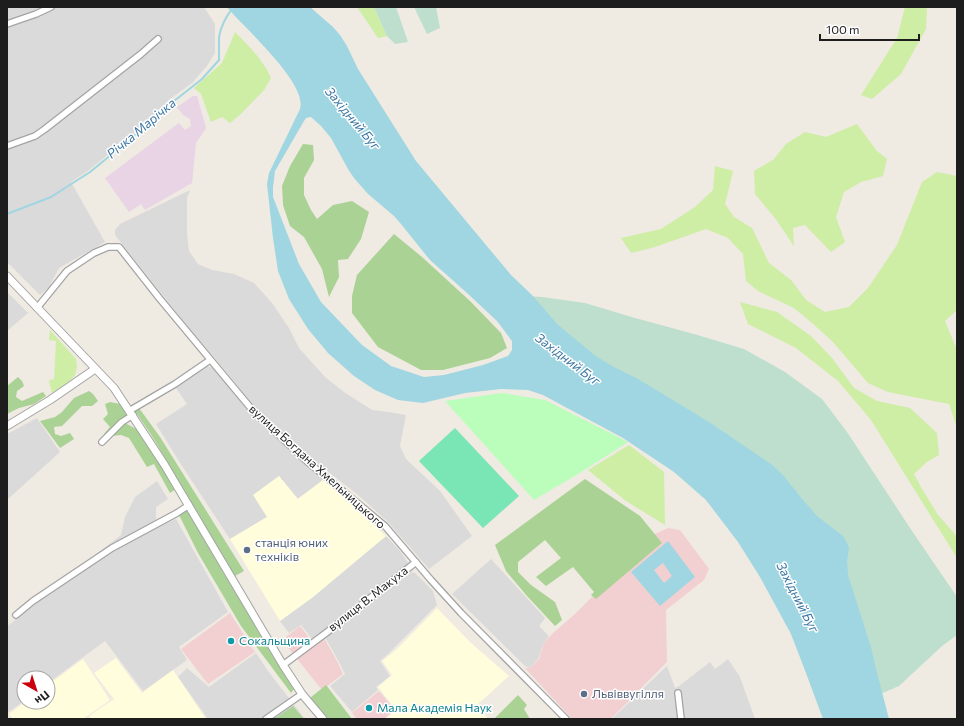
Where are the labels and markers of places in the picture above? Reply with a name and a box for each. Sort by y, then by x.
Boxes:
place label: станція юних техніків [255,535,329,563]
marker: станція юних техніків [242,545,252,555]
place label: Сокальщина [239,633,310,647]
marker: Сокальщина [226,636,236,646]
place label: Львіввугілля [592,686,664,700]
marker: Львіввугілля [579,689,589,699]
place label: Мала Академія Наук [377,700,493,714]
marker: Мала Академія Наук [364,703,374,713]

